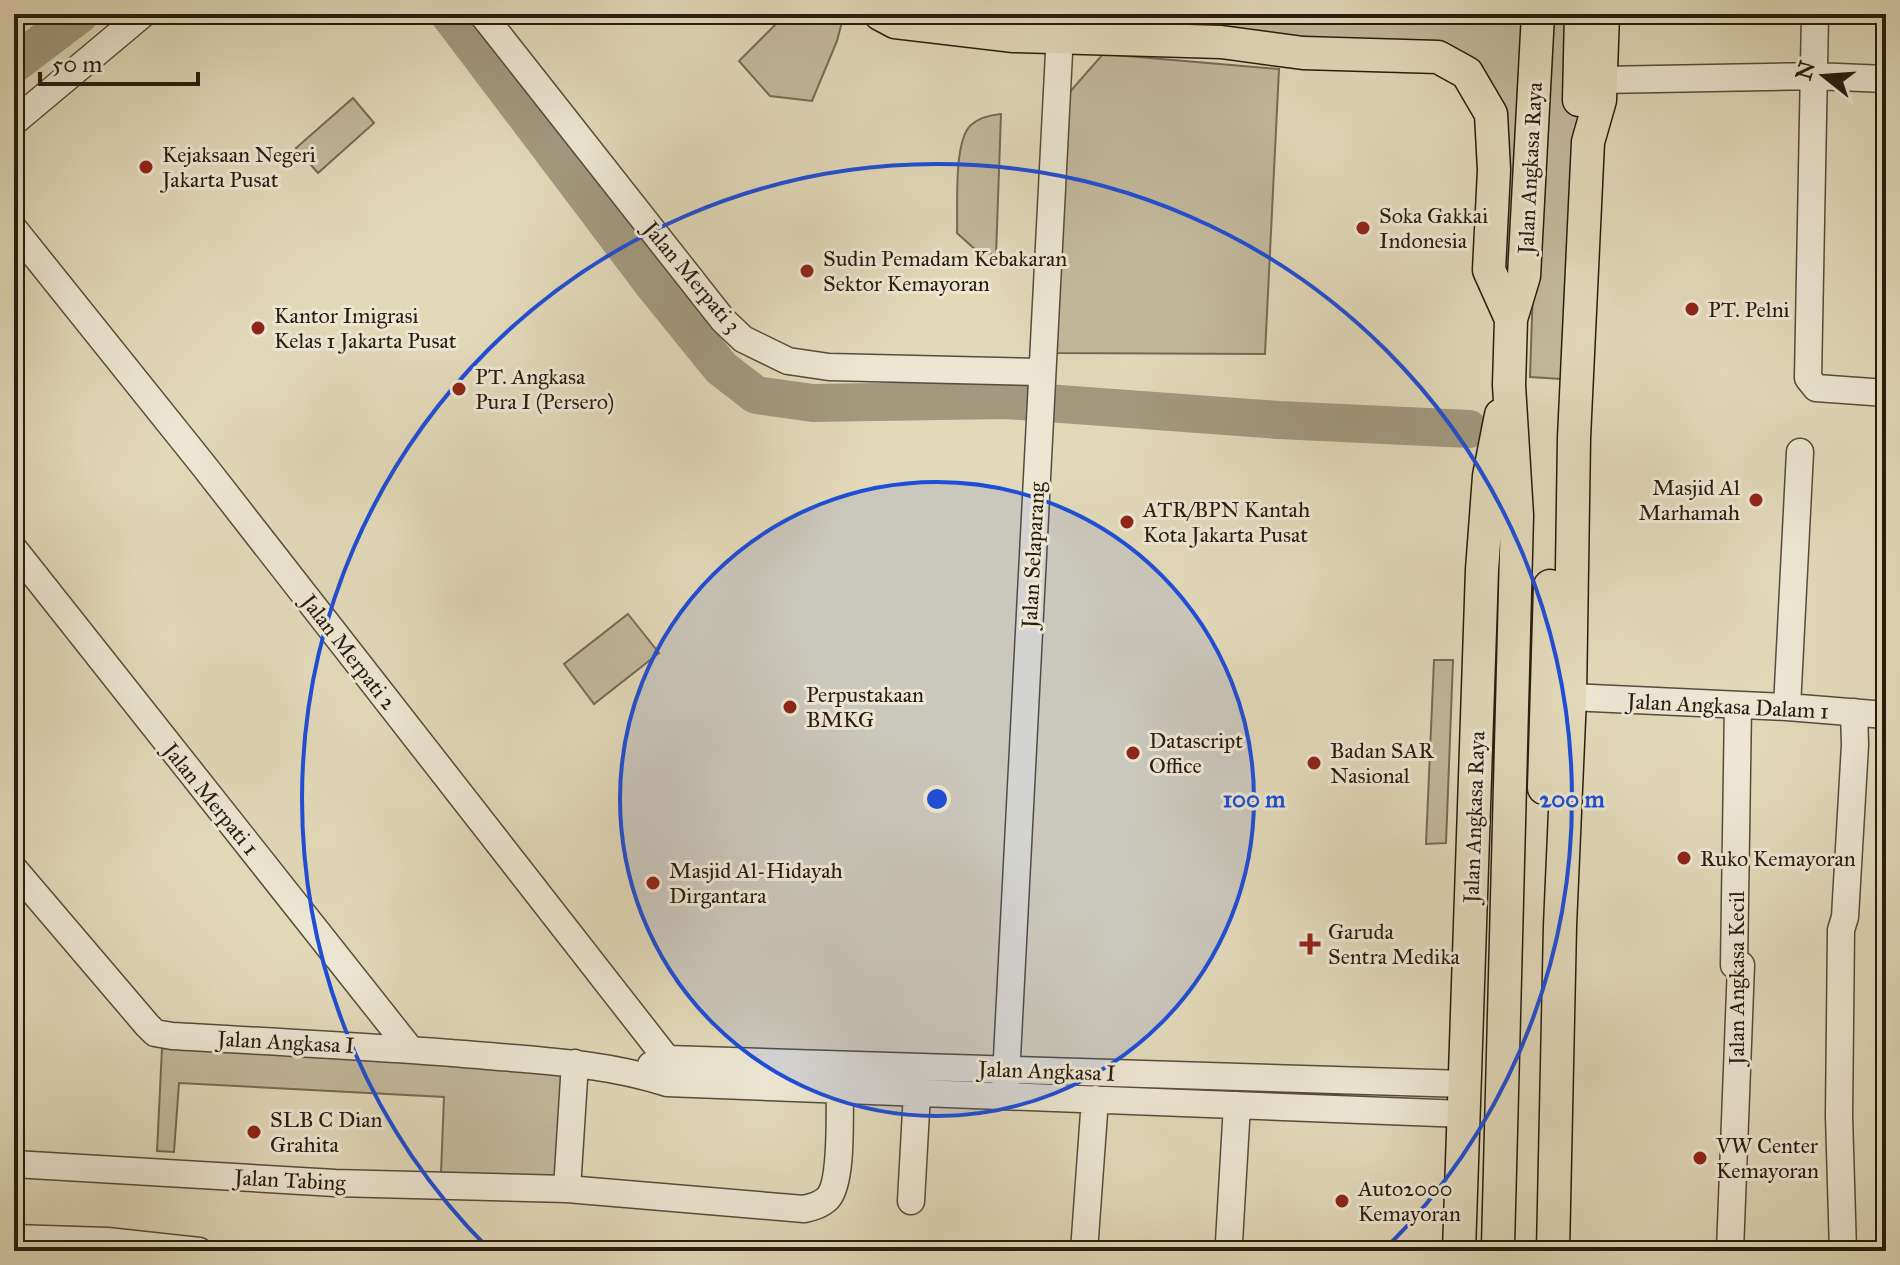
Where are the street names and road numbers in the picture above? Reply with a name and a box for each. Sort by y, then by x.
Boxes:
street label: Jalan Angkasa Raya [1512,81,1548,257]
street label: Jalan Merpati 3 [636,214,746,338]
street label: Jalan Selaparang [1016,480,1050,631]
street label: Jalan Merpati 2 [294,587,403,715]
street label: Jalan Angkasa Dalam 1 [1624,687,1830,725]
street label: Jalan Angkasa Raya [1457,730,1491,905]
street label: Jalan Merpati 1 [156,736,265,861]
street label: Jalan Angkasa Kecil [1723,891,1750,1067]
street label: Jalan Angkasa I [215,1025,355,1059]
street label: Jalan Angkasa I [976,1055,1116,1087]
street label: Jalan Tabing [232,1163,347,1196]

